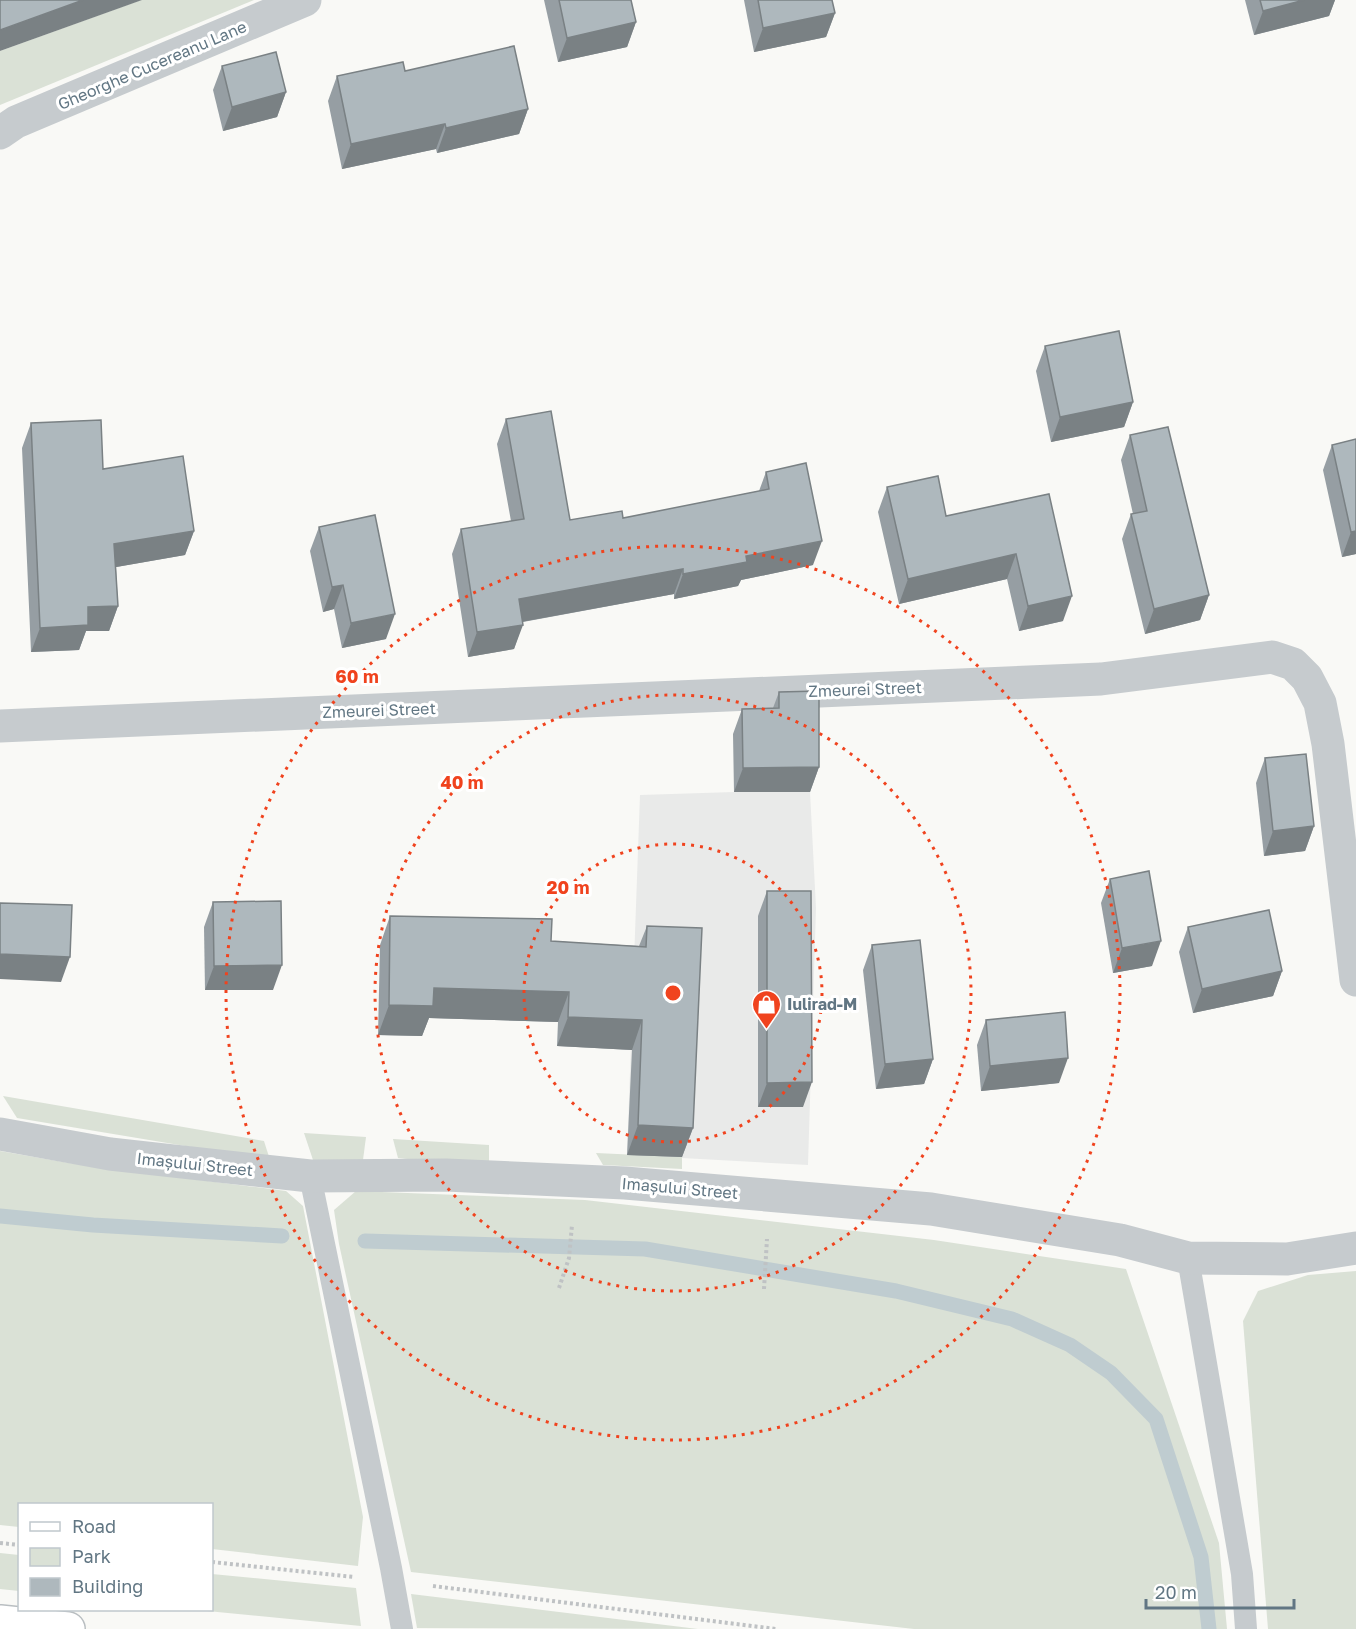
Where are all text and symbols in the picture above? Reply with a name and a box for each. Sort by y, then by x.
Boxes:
street label: Gheorghe Cucereanu Lane [55,16,249,114]
text: 60 m [335,665,379,687]
street label: Zmeurei Street [808,677,922,701]
street label: Zmeurei Street [322,698,436,722]
text: 40 m [440,771,484,793]
text: 20 m [547,876,589,898]
centre of rings [663,983,683,1003]
shop icon: Iulirad-M [750,988,782,1030]
place label: Iulirad-M [787,994,857,1014]
street label: Imașului Street [136,1148,254,1180]
street label: Imașului Street [621,1173,739,1203]
legend [18,1503,213,1611]
text: Road [72,1515,116,1537]
text: Park [72,1545,111,1567]
scale bar [1146,1572,1294,1610]
text: Building [72,1575,143,1597]
text: 20 m [1155,1581,1197,1603]

